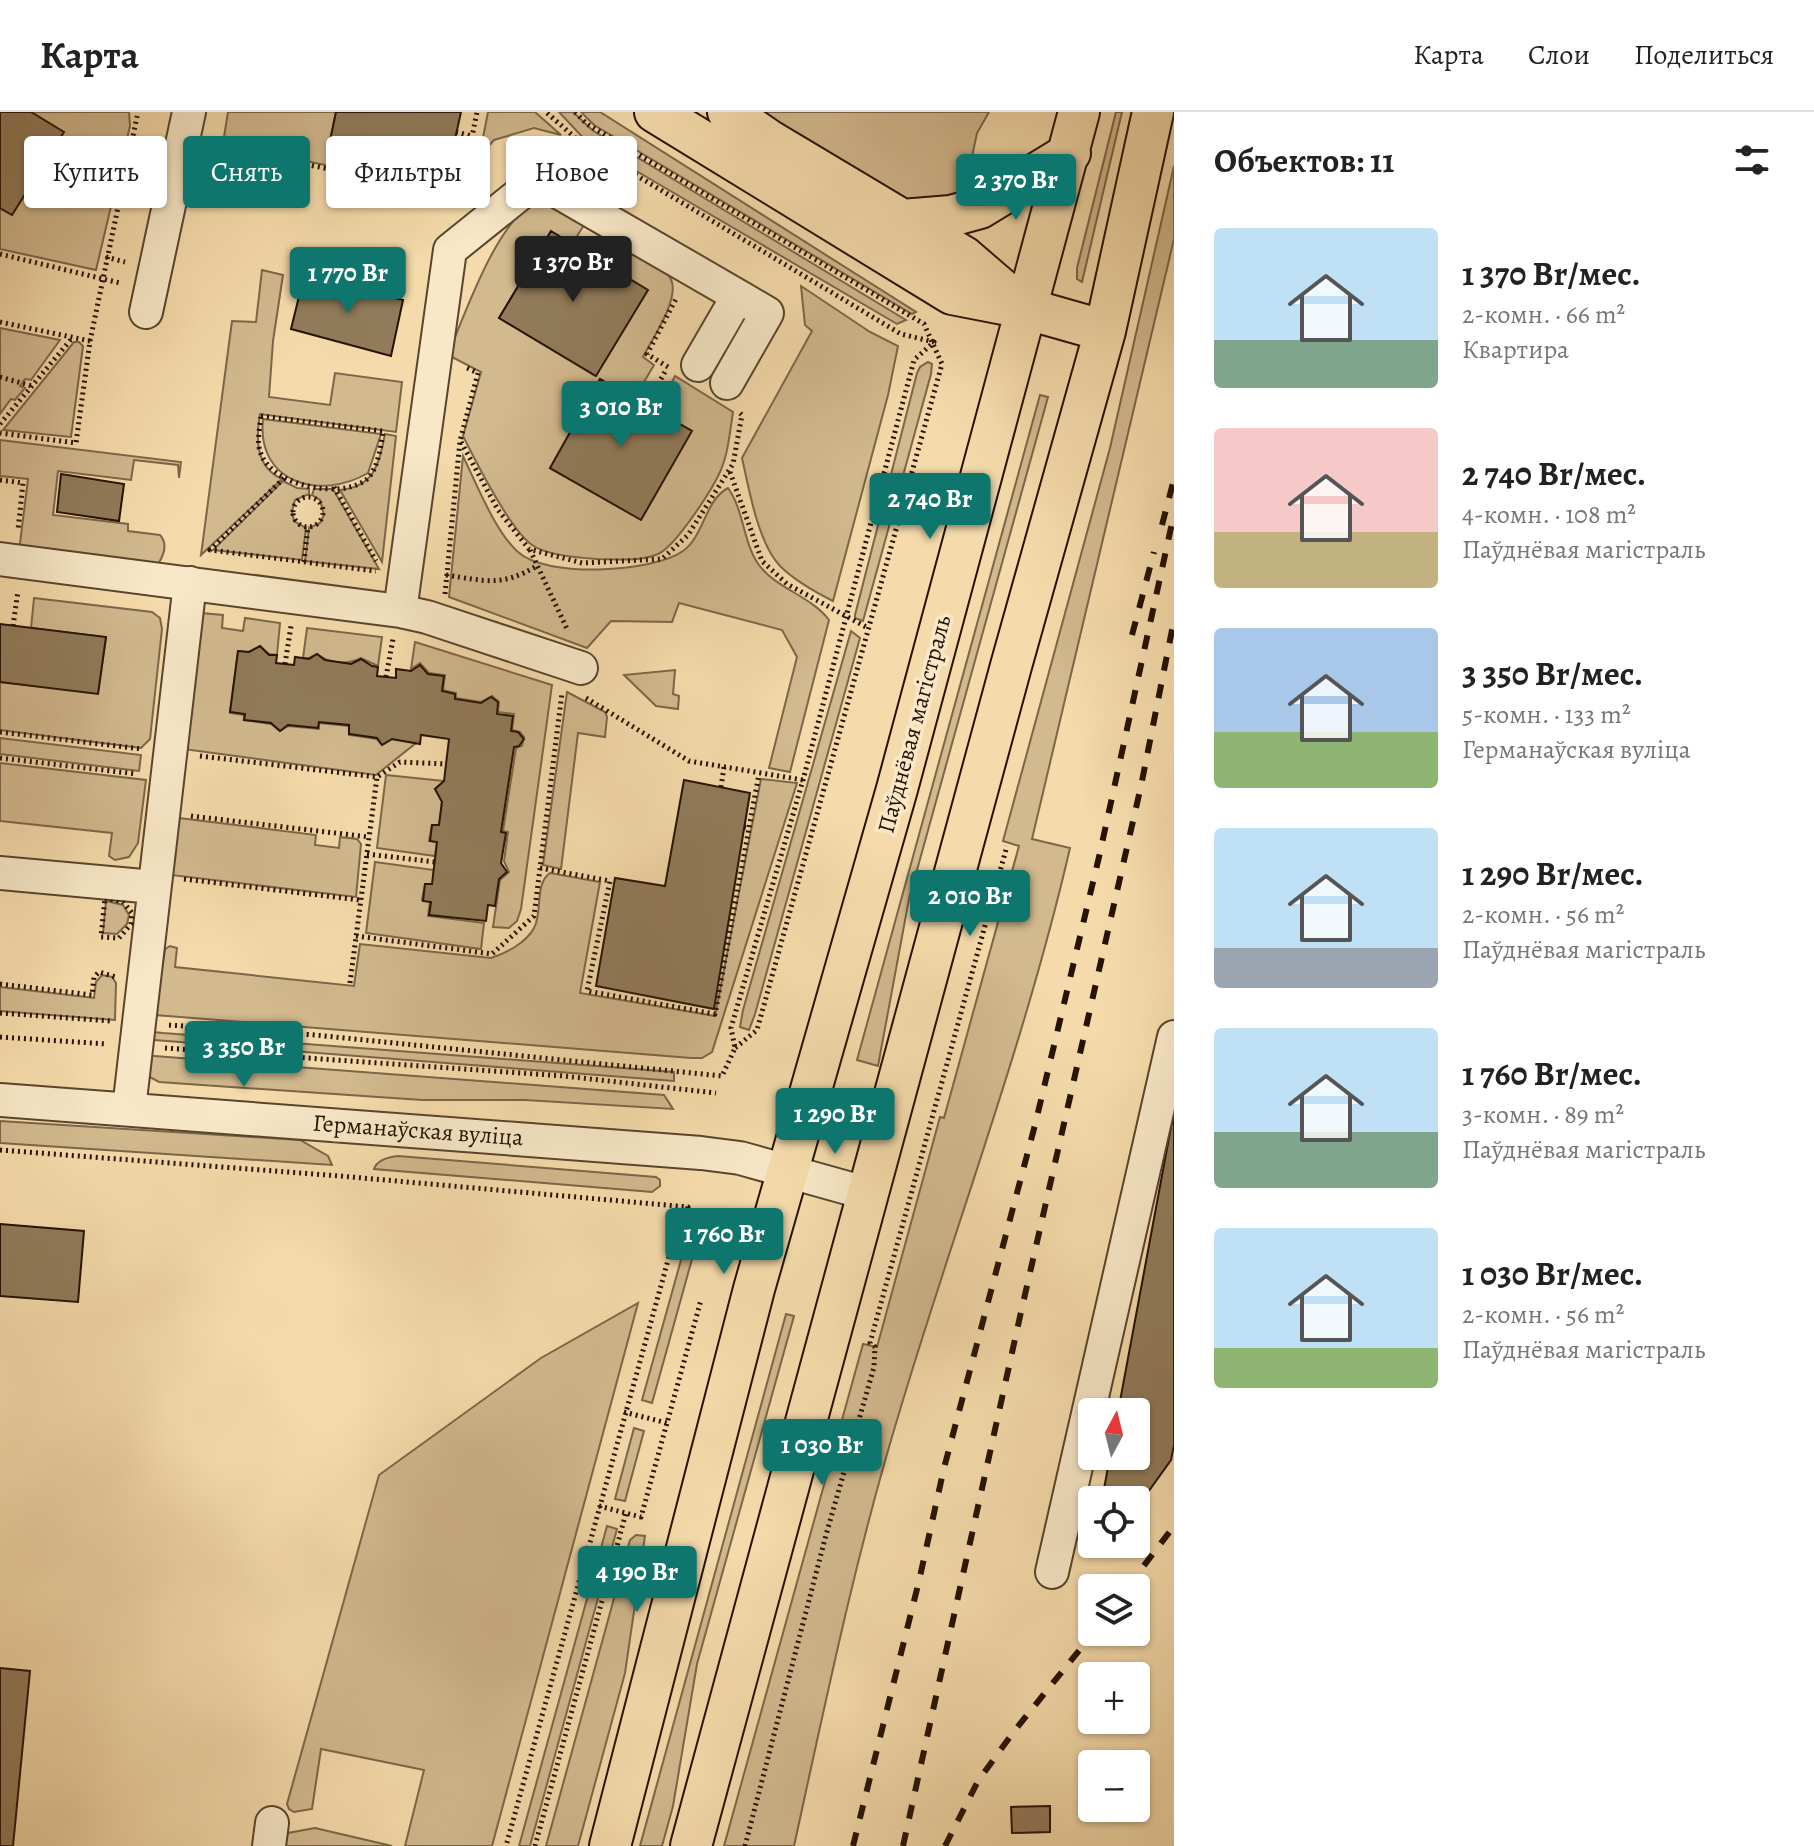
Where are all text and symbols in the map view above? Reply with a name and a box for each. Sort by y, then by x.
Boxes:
text: Карта [40,29,139,81]
text: Карта [1413,36,1484,74]
text: Слои [1528,36,1590,74]
text: Поделиться [1634,36,1774,74]
chip: Купить [24,136,167,208]
chip: Снять [183,136,310,208]
chip: Фильтры [326,136,490,208]
chip: Новое [506,136,637,208]
text: Объектов: 11 [1214,137,1394,184]
icon: filters [1730,138,1774,182]
pin: 2 370 Br [933,154,1099,222]
text: 2 370 Br [974,162,1058,197]
pin: 1 370 Br [490,236,656,304]
text: 1 370 Br [533,244,613,279]
pin: 1 770 Br [265,247,431,315]
text: 1 370 Br/мес. [1462,250,1641,297]
text: 1 770 Br [308,255,388,290]
icon: home [1278,260,1374,356]
text: 2-комн. · 66 m² [1462,297,1625,332]
text: Квартира [1462,332,1569,367]
pin: 3 010 Br [538,381,704,449]
text: 3 010 Br [580,389,662,424]
text: 2 740 Br/мес. [1462,450,1646,497]
icon: home [1278,460,1374,556]
pin: 2 740 Br [847,473,1013,541]
text: 2 740 Br [888,481,972,516]
text: 4-комн. · 108 m² [1462,497,1636,532]
text: Паўднёвая магістраль [1462,532,1705,567]
street label: Паўднёвая магістраль [869,611,959,837]
text: 3 350 Br/мес. [1462,650,1643,697]
icon: home [1278,660,1374,756]
text: 5-комн. · 133 m² [1462,697,1630,732]
text: Германаўская вуліца [1462,732,1691,767]
text: 1 290 Br/мес. [1462,850,1644,897]
icon: home [1278,860,1374,956]
pin: 2 010 Br [887,870,1053,938]
text: 2 010 Br [928,878,1012,913]
text: 2-комн. · 56 m² [1462,897,1624,932]
text: Паўднёвая магістраль [1462,932,1705,967]
pin: 3 350 Br [161,1021,327,1089]
text: 3 350 Br [203,1029,285,1064]
text: 1 760 Br/мес. [1462,1050,1642,1097]
icon: home [1278,1060,1374,1156]
pin: 1 290 Br [752,1088,918,1156]
text: 1 290 Br [794,1096,876,1131]
text: 3-комн. · 89 m² [1462,1097,1624,1132]
street label: Германаўская вуліца [312,1107,524,1153]
text: Паўднёвая магістраль [1462,1132,1705,1167]
pin: 1 760 Br [641,1208,807,1276]
text: 1 760 Br [683,1216,765,1251]
text: 1 030 Br/мес. [1462,1250,1643,1297]
icon: home [1278,1260,1374,1356]
text: 2-комн. · 56 m² [1462,1297,1624,1332]
text: Паўднёвая магістраль [1462,1332,1705,1367]
north arrow [1078,1398,1150,1470]
map controls [1078,1398,1150,1822]
pin: 1 030 Br [739,1419,905,1487]
text: 1 030 Br [781,1427,863,1462]
button: locate [1078,1486,1150,1558]
pin: 4 190 Br [554,1546,720,1614]
text: 4 190 Br [596,1554,678,1589]
button: layers [1078,1574,1150,1646]
button: + [1078,1662,1150,1734]
button: − [1078,1750,1150,1822]

